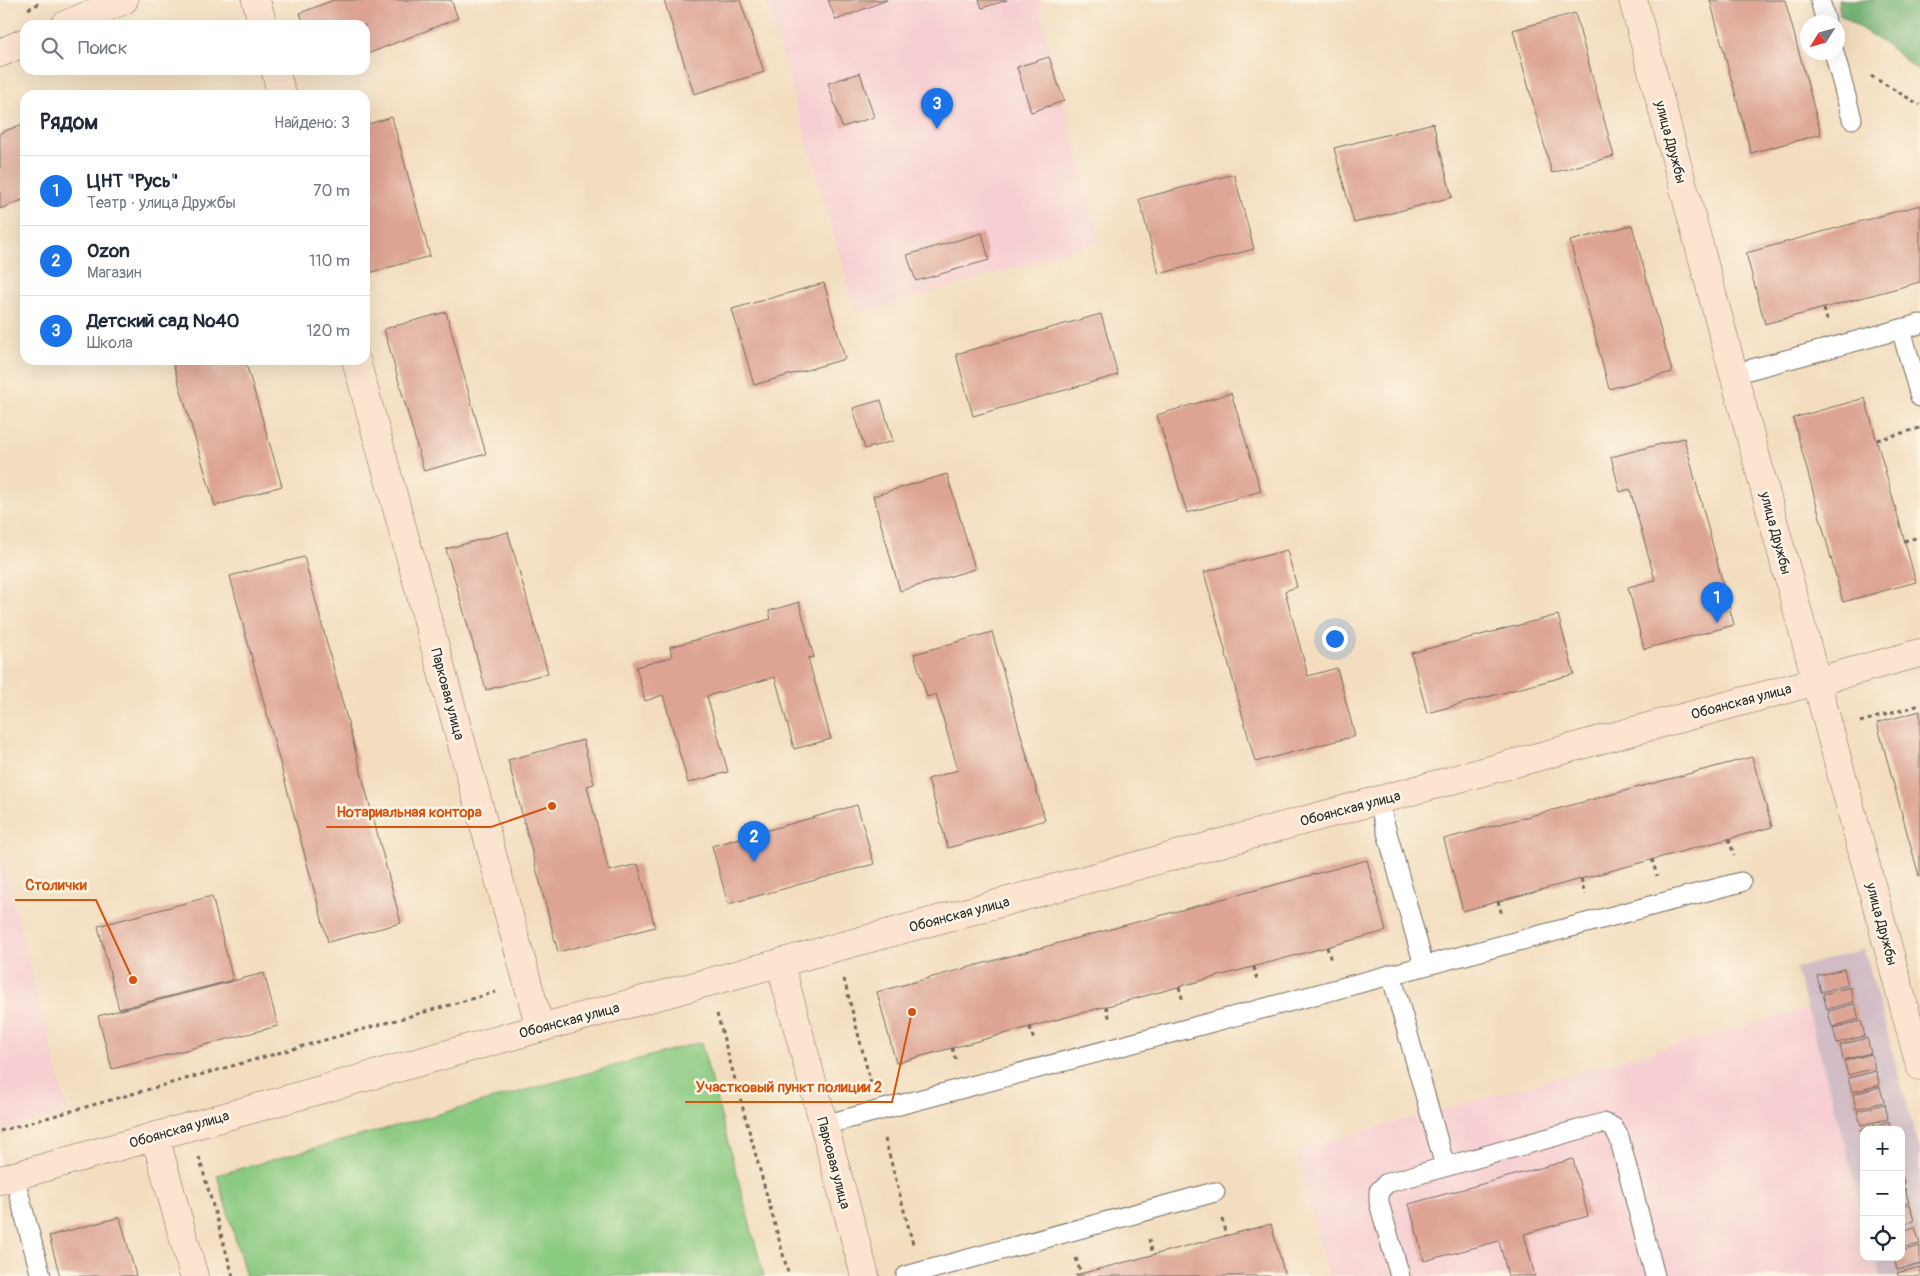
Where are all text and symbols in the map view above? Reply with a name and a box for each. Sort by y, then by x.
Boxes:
north arrow [1800,15,1845,60]
search box [20,20,370,75]
icon: search [38,34,66,62]
text: Поиск [78,36,128,60]
pin: 3 [921,88,953,129]
street label: улица Дружбы [1651,98,1690,185]
text: Рядом [40,109,98,136]
text: Найдено: 3 [274,113,350,133]
text: ЦНТ "Русь" [87,169,179,193]
text: 1 [53,181,59,201]
text: 70 m [313,181,350,201]
text: Театр · улица Дружбы [87,193,236,213]
text: Ozon [87,239,130,263]
text: 2 [52,251,60,271]
text: 110 m [309,251,350,271]
text: Магазин [87,263,142,283]
text: Детский сад №40 [87,309,240,333]
text: 3 [52,321,60,341]
text: 120 m [306,321,350,341]
text: Школа [87,333,133,353]
street label: улица Дружбы [1756,489,1795,576]
pin: 1 [1701,582,1733,623]
your location [1322,626,1348,652]
street label: Парковая улица [427,646,468,742]
street label: Обоянская улица [1689,680,1793,723]
street label: Обоянская улица [1298,787,1402,830]
callout: Нотариальная контора [326,797,491,827]
text: Нотариальная контора [336,803,482,822]
pin: 2 [738,821,770,862]
callout: Столички [15,870,96,900]
text: Столички [25,876,87,895]
street label: улица Дружбы [1862,880,1901,967]
street label: Обоянская улица [907,893,1011,936]
street label: Обоянская улица [517,999,621,1042]
callout: Участковый пункт полиции 2 [685,1072,892,1102]
text: Участковый пункт полиции 2 [696,1078,882,1097]
street label: Обоянская улица [127,1107,231,1152]
street label: Парковая улица [813,1115,854,1211]
map controls [1860,1126,1905,1261]
button: + [1860,1126,1905,1171]
button: − [1860,1171,1905,1216]
button: locate [1860,1216,1905,1261]

